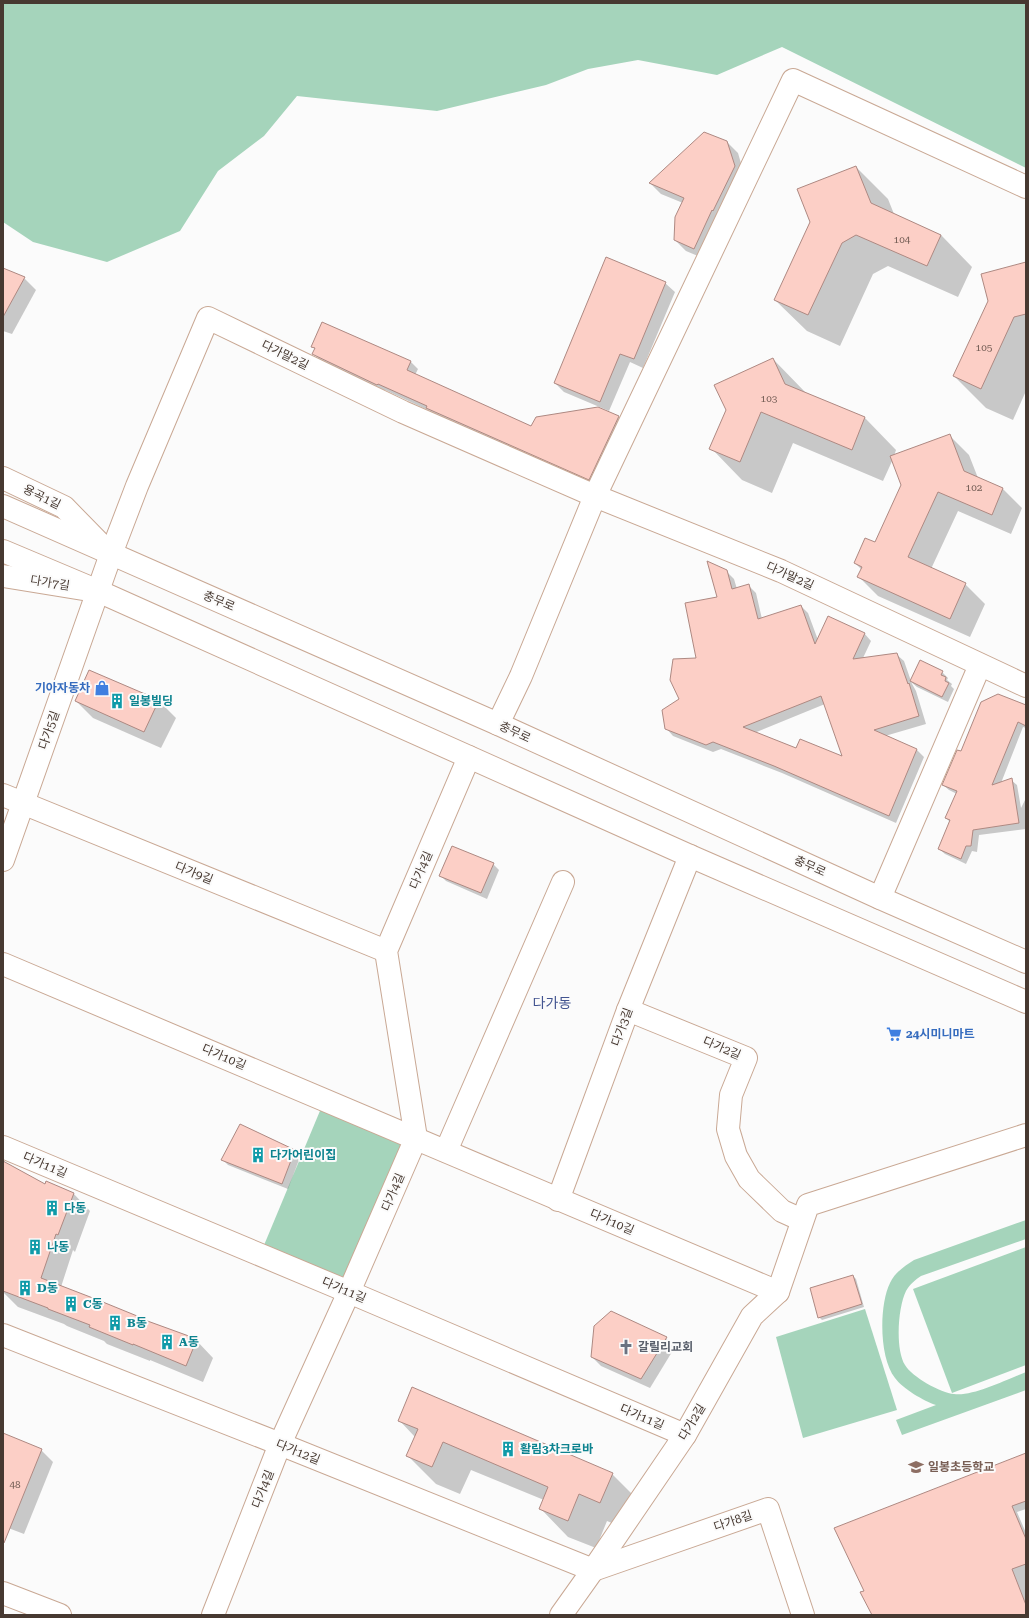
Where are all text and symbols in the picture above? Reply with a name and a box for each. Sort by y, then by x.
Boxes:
house number: 104 [894,234,911,245]
street label: 다가말2길 [259,338,311,372]
house number: 105 [976,342,993,353]
house number: 103 [761,393,778,404]
street label: 용곡1길 [21,482,63,512]
house number: 102 [966,482,983,493]
street label: 다가말2길 [764,559,816,593]
street label: 다가7길 [29,573,71,593]
street label: 충무로 [201,588,237,614]
shop icon: 기아자동차 [93,679,111,697]
place label: 기아자동차 [35,681,90,695]
building icon: 일봉빌딩 [108,692,126,710]
place label: 일봉빌딩 [129,694,173,708]
street label: 다가5길 [36,709,62,751]
street label: 충무로 [497,719,533,745]
street label: 다가4길 [407,849,435,891]
street label: 충무로 [792,853,828,879]
street label: 다가9길 [173,859,215,887]
district label: 다가동 [533,995,571,1011]
street label: 다가3길 [609,1006,635,1048]
supermarket icon: 24시미니마트 [885,1025,903,1043]
place label: 24시미니마트 [906,1027,975,1041]
street label: 다가2길 [701,1034,743,1062]
street label: 다가10길 [200,1041,248,1073]
building icon: 다가어린이집 [249,1146,267,1164]
place label: 다가어린이집 [270,1148,336,1162]
street label: 다가11길 [21,1149,69,1181]
street label: 다가4길 [379,1171,407,1213]
building icon: 다동 [43,1199,61,1217]
place label: 다동 [64,1201,86,1215]
street label: 다가10길 [588,1206,636,1238]
building icon: 나동 [26,1238,44,1256]
place label: 나동 [47,1240,69,1254]
street label: 다가11길 [320,1274,368,1306]
building icon: D동 [16,1279,34,1297]
place label: D동 [37,1281,58,1295]
building icon: C동 [62,1295,80,1313]
place label: C동 [83,1297,102,1311]
building icon: B동 [106,1314,124,1332]
place label: B동 [127,1316,147,1330]
building icon: A동 [158,1333,176,1351]
place label: A동 [179,1335,199,1349]
church icon: 갈릴리교회 [617,1338,635,1356]
place label: 갈릴리교회 [638,1340,693,1354]
street label: 다가11길 [618,1401,666,1433]
street label: 다가2길 [676,1401,708,1443]
street label: 다가12길 [274,1437,322,1467]
building icon: 활림3차크로바 [499,1440,517,1458]
place label: 활림3차크로바 [520,1442,593,1456]
school or university icon: 일봉초등학교 [907,1458,925,1476]
place label: 일봉초등학교 [928,1460,994,1474]
street label: 다가4길 [249,1468,277,1510]
house number: 48 [9,1479,21,1490]
street label: 다가8길 [712,1508,754,1534]

